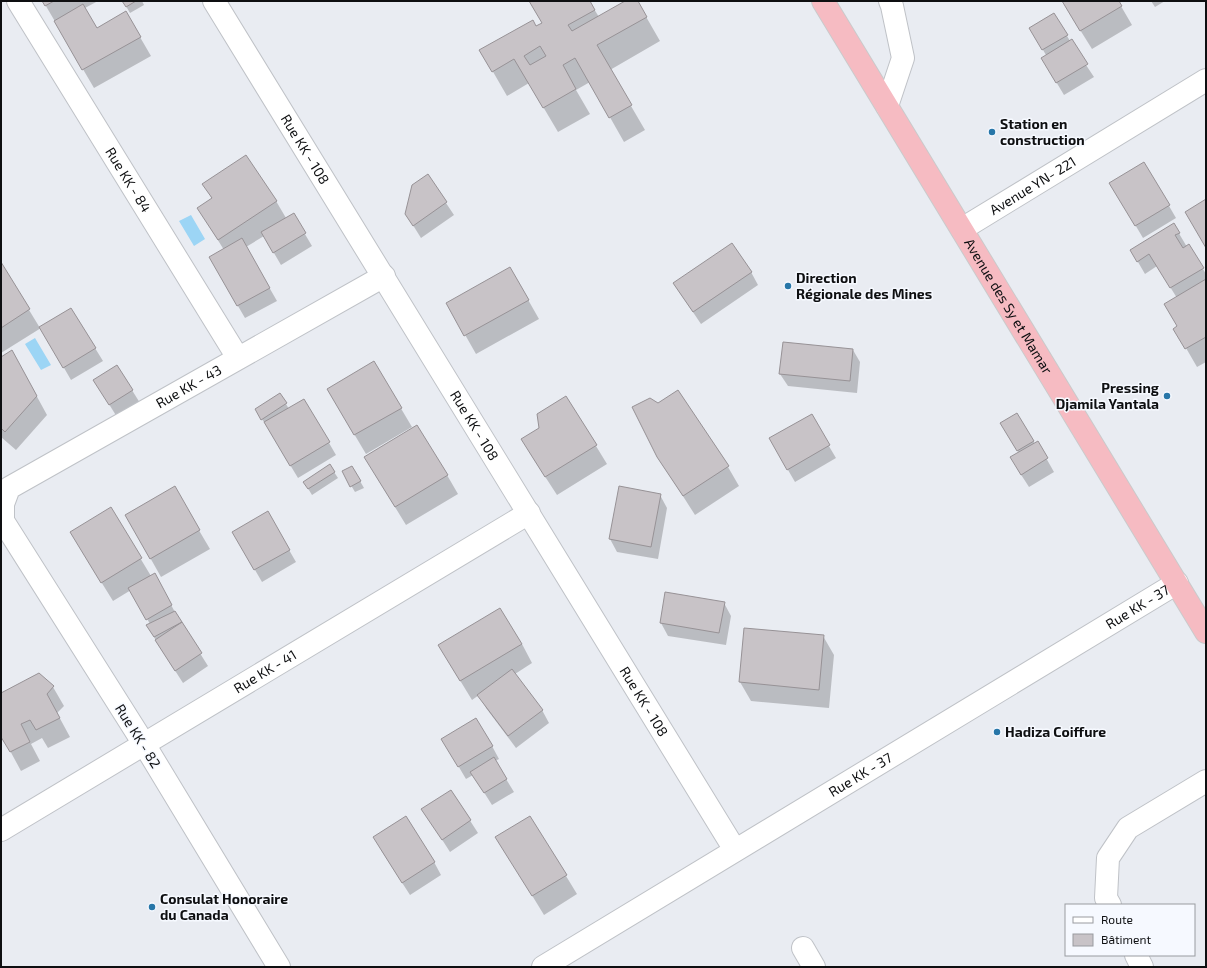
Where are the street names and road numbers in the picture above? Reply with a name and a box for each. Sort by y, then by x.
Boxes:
street label: Rue KK - 108 [278,111,333,187]
street label: Rue KK - 84 [102,144,155,215]
street label: Avenue YN- 221 [986,152,1079,218]
street label: Avenue des Sy et Mamar [961,235,1056,377]
street label: Rue KK - 43 [153,361,224,411]
street label: Rue KK - 108 [447,387,503,463]
street label: Rue KK - 37 [1102,581,1172,632]
street label: Rue KK - 41 [230,646,299,696]
street label: Rue KK - 108 [617,663,672,739]
street label: Rue KK - 82 [112,700,165,771]
street label: Rue KK - 37 [825,749,895,800]

